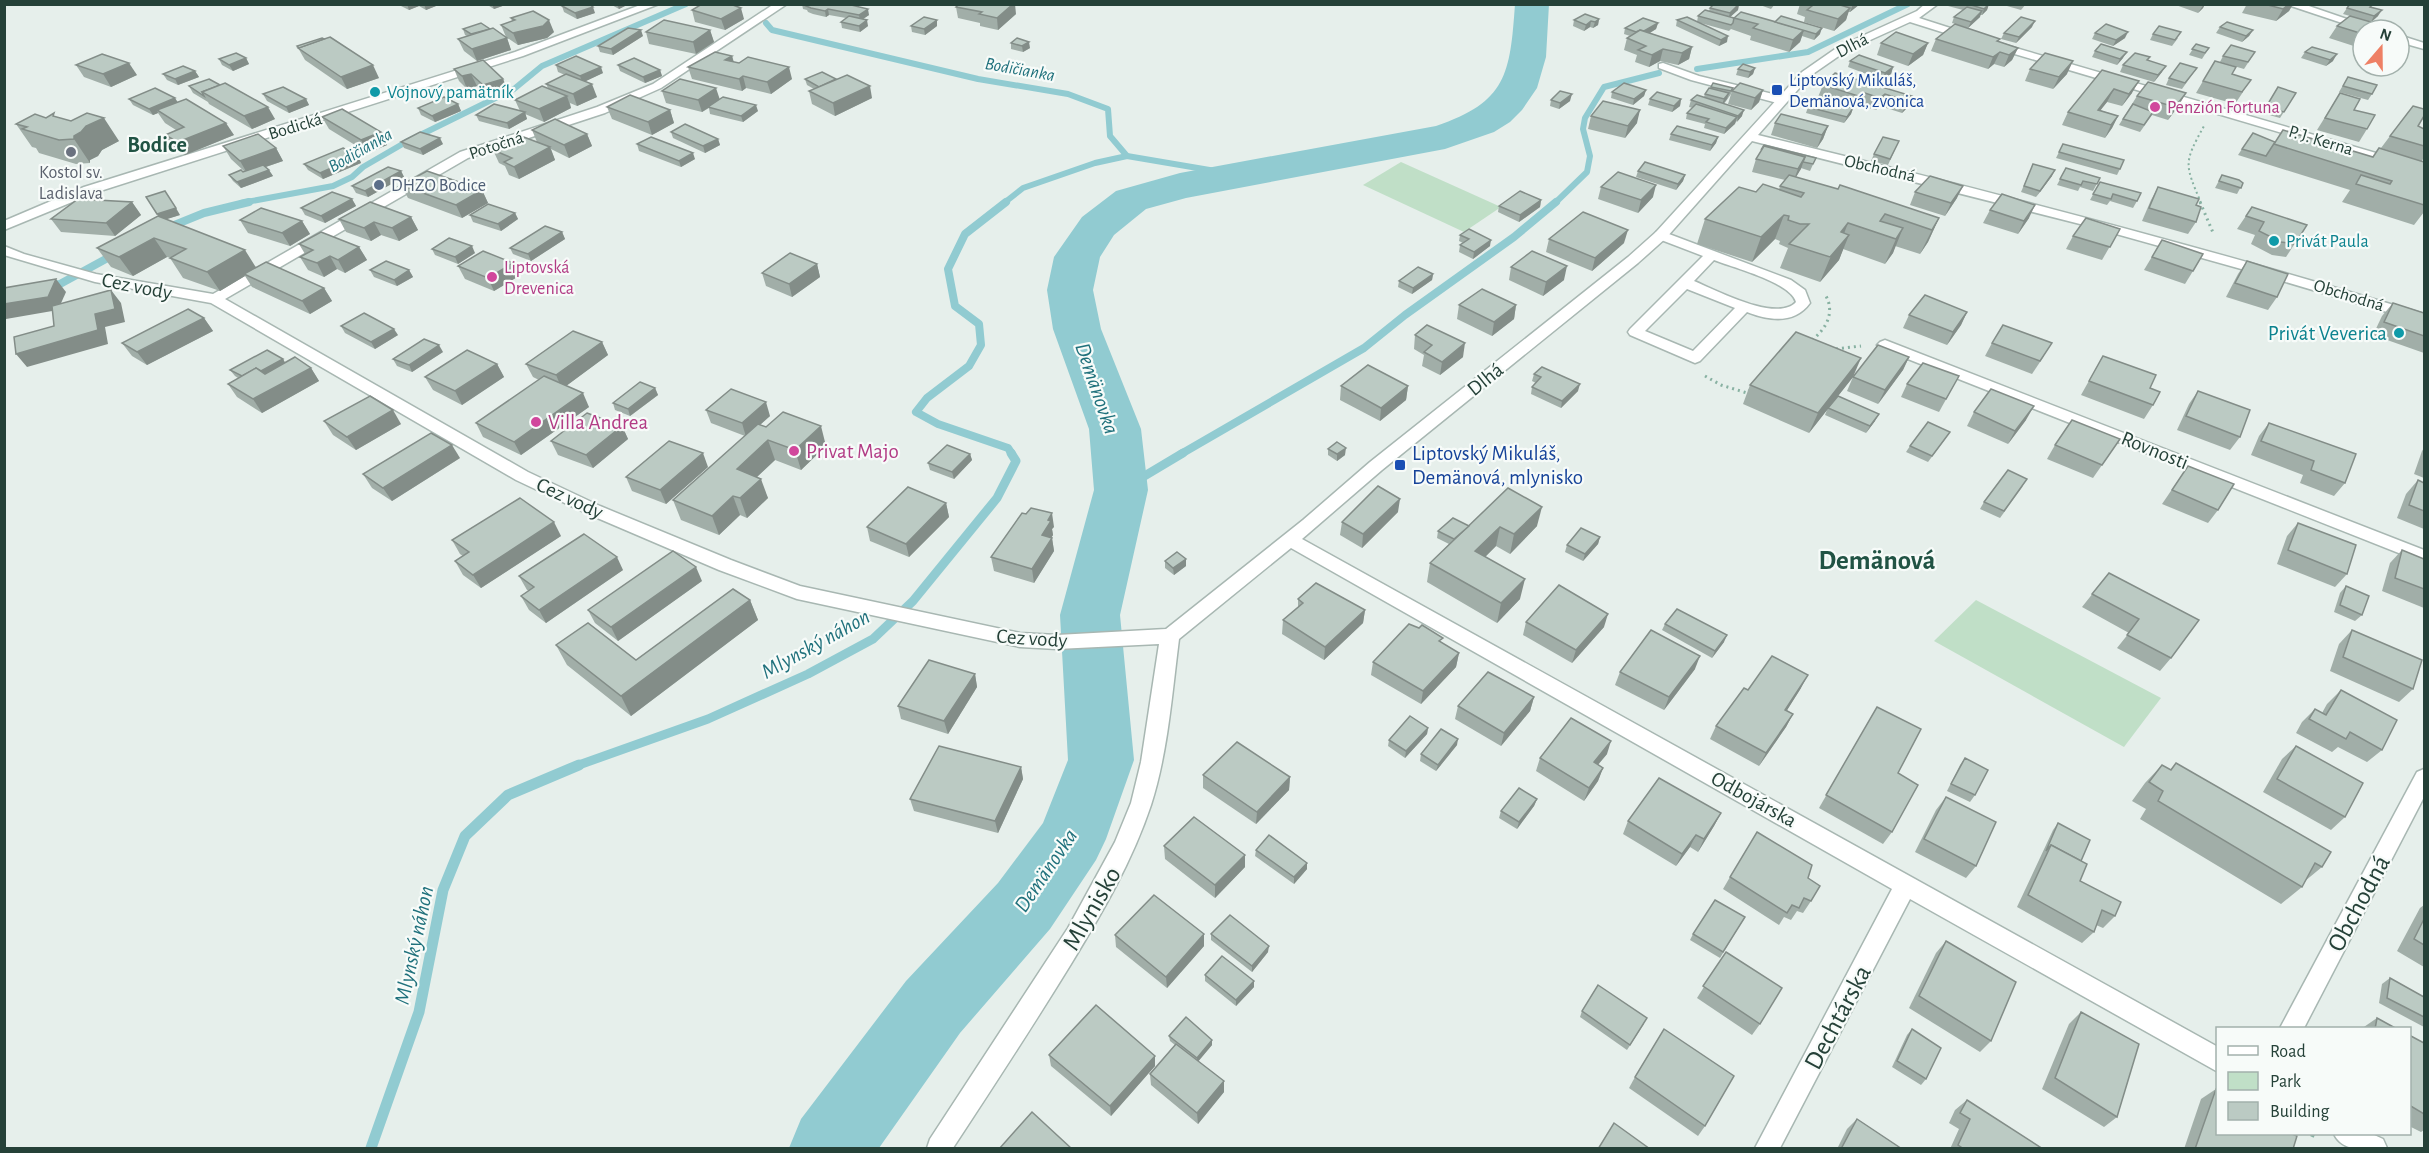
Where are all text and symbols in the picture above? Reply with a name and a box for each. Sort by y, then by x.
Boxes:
north arrow [2351,18,2411,78]
text: N [2378,25,2394,44]
street label: Dlhá [1833,30,1872,62]
water label: Bodičianka [983,55,1056,85]
place label: Liptovský Mikuláš, Demänová, zvonica [1789,72,1924,111]
marker: Liptovský Mikuláš, Demänová, zvonica [1770,83,1784,97]
place label: Vojnový pamätník [387,84,515,102]
marker: Vojnový pamätník [368,85,382,99]
place label: Penzión Fortuna [2167,99,2280,117]
marker: Penzión Fortuna [2148,100,2162,114]
street label: Bodická [266,110,324,144]
street label: P. J. Kerna [2286,123,2355,159]
water label: Bodičianka [325,125,396,176]
street label: Potočná [467,129,526,163]
district label: Bodice [127,134,187,156]
marker: Kostol sv. Ladislava [64,145,78,159]
street label: Obchodná [1842,152,1917,186]
place label: Kostol sv. Ladislava [39,164,103,203]
place label: DHZO Bodice [391,177,486,195]
marker: DHZO Bodice [372,178,386,192]
place label: Privát Paula [2286,233,2369,251]
marker: Privát Paula [2267,234,2281,248]
place label: Liptovská Drevenica [504,259,574,298]
street label: Cez vody [100,269,174,304]
marker: Liptovská Drevenica [485,270,499,284]
street label: Obchodná [2311,277,2386,315]
place label: Privát Veverica [2268,323,2387,344]
marker: Privát Veverica [2392,326,2406,340]
water label: Demänovka [1071,340,1123,437]
street label: Dlhá [1463,359,1507,400]
place label: Villa Andrea [548,412,649,433]
marker: Villa Andrea [529,415,543,429]
street label: Rovnosti [2118,428,2191,473]
place label: Privat Majo [806,441,899,462]
place label: Liptovský Mikuláš, Demänová, mlynisko [1412,443,1583,488]
marker: Privat Majo [787,444,801,458]
marker: Liptovský Mikuláš, Demänová, mlynisko [1393,458,1407,472]
street label: Cez vody [533,474,606,523]
district label: Demänová [1819,547,1935,574]
water label: Mlynský náhon [758,605,873,683]
street label: Cez vody [996,626,1068,651]
street label: Odbojárska [1708,768,1800,831]
water label: Demänovka [1010,825,1082,916]
street label: Obchodná [2323,851,2395,956]
street label: Mlynisko [1058,862,1126,955]
water label: Mlynský náhon [391,884,437,1006]
street label: Dechtárska [1800,961,1876,1074]
legend [2216,1027,2411,1135]
text: Road [2270,1043,2306,1061]
text: Park [2270,1073,2302,1091]
text: Building [2270,1103,2330,1121]

